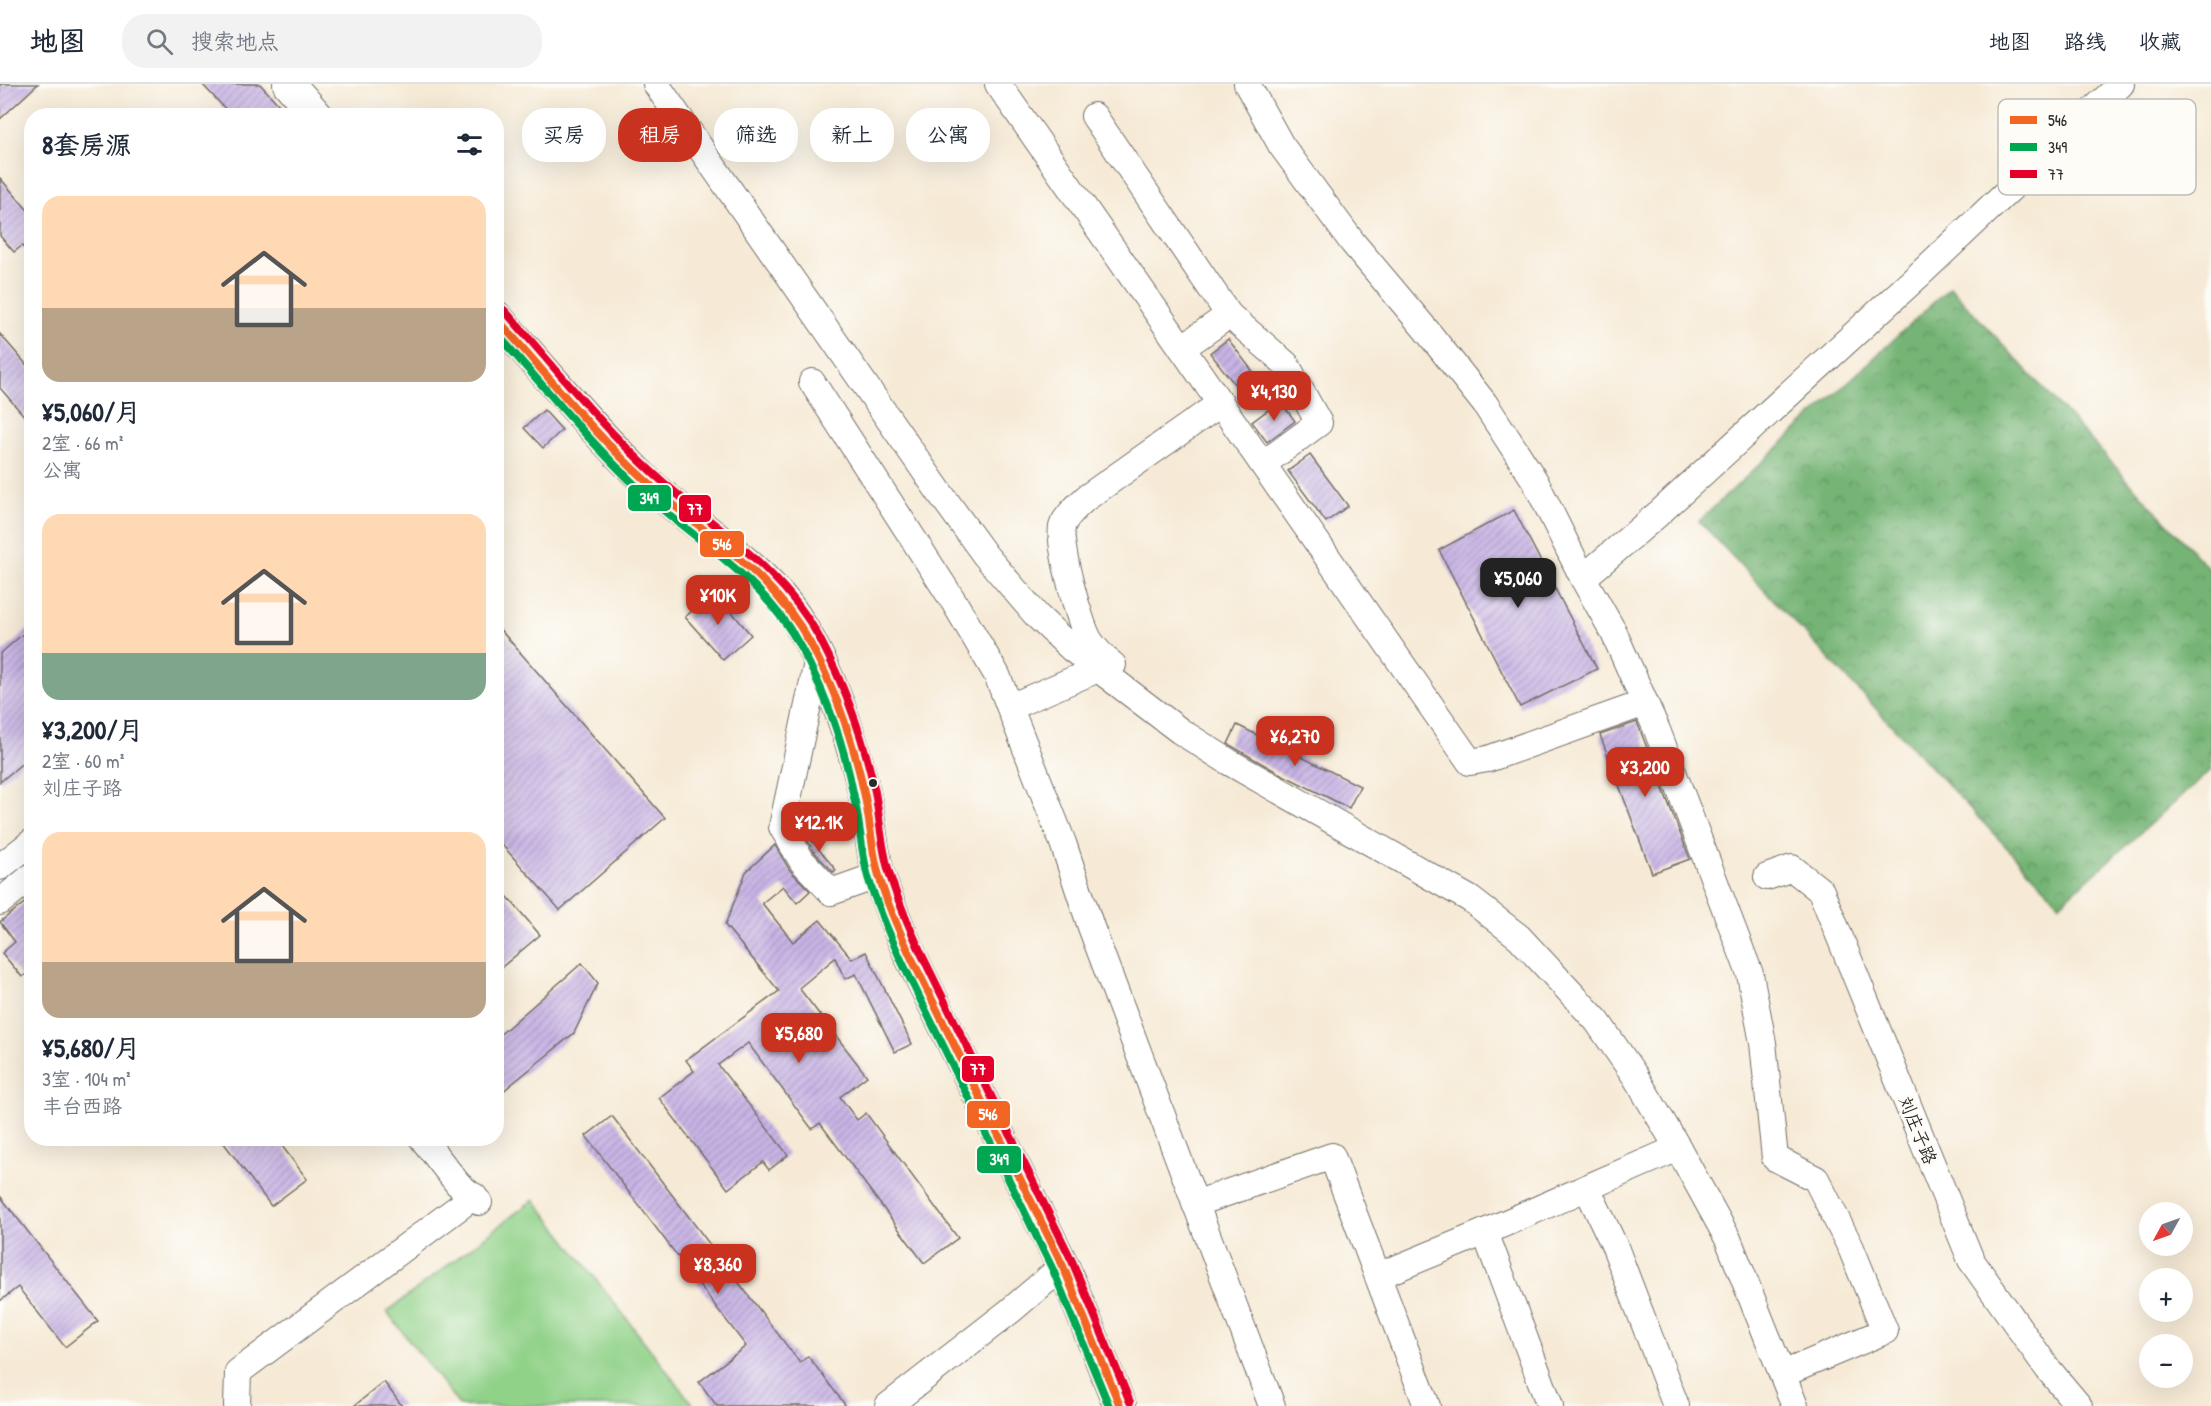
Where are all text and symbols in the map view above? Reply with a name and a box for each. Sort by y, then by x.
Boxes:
search box [122,14,542,68]
text: 地图 [30,22,86,60]
icon: search [143,25,176,58]
text: 搜索地点 [191,26,279,56]
text: 地图 [1989,27,2031,56]
text: 路线 [2064,27,2106,56]
text: 收藏 [2139,27,2181,56]
legend [1998,99,2196,195]
chip: 买房 [522,108,606,162]
chip: 租房 [618,108,702,162]
chip: 筛选 [714,108,798,162]
chip: 新上 [810,108,894,162]
chip: 公寓 [906,108,990,162]
text: 546 [2048,109,2067,131]
text: 8套房源 [42,127,131,162]
icon: filters [453,128,486,161]
text: 349 [2048,136,2067,158]
text: 77 [2048,163,2064,185]
icon: home [210,235,318,343]
pin: ¥4,130 [1225,371,1323,422]
text: ¥4,130 [1251,377,1297,404]
text: ¥5,060/月 [42,394,141,429]
text: 2室 · 66 m² [42,429,123,456]
text: 公寓 [42,456,82,483]
line badge: 349 [627,484,672,512]
text: 349 [639,487,659,509]
line badge: 77 [678,494,712,523]
text: 77 [686,498,703,520]
line badge: 546 [699,530,745,558]
text: 546 [712,533,732,555]
icon: home [210,553,318,661]
pin: ¥5,060 [1469,558,1567,609]
text: ¥5,060 [1494,564,1542,591]
pin: ¥10K [682,575,754,626]
text: ¥10K [700,581,736,608]
text: ¥3,200/月 [42,712,143,747]
pin: ¥6,270 [1246,716,1344,767]
text: ¥6,270 [1270,722,1320,749]
text: 2室 · 60 m² [42,747,124,774]
pin: ¥3,200 [1596,747,1694,798]
text: ¥3,200 [1620,753,1670,780]
text: 刘庄子路 [42,774,122,801]
unlabelled marker [867,777,879,789]
pin: ¥12.1K [770,802,868,853]
text: ¥12.1K [795,808,843,835]
icon: home [210,871,318,979]
pin: ¥5,680 [750,1013,848,1064]
text: ¥5,680 [775,1019,823,1046]
text: ¥5,680/月 [42,1030,141,1065]
line badge: 77 [961,1055,995,1083]
text: 77 [969,1058,986,1080]
text: 3室 · 104 m² [42,1065,131,1092]
text: 丰台西路 [42,1092,122,1119]
street label: 刘庄子路 [1893,1092,1943,1168]
line badge: 546 [966,1100,1011,1129]
text: 546 [978,1103,998,1125]
line badge: 349 [976,1145,1022,1174]
text: 349 [989,1148,1009,1170]
north arrow [2139,1202,2193,1256]
map controls [2139,1202,2193,1388]
pin: ¥8,360 [669,1244,767,1295]
text: ¥8,360 [694,1250,742,1277]
button: + [2139,1268,2193,1322]
button: − [2139,1334,2193,1388]

